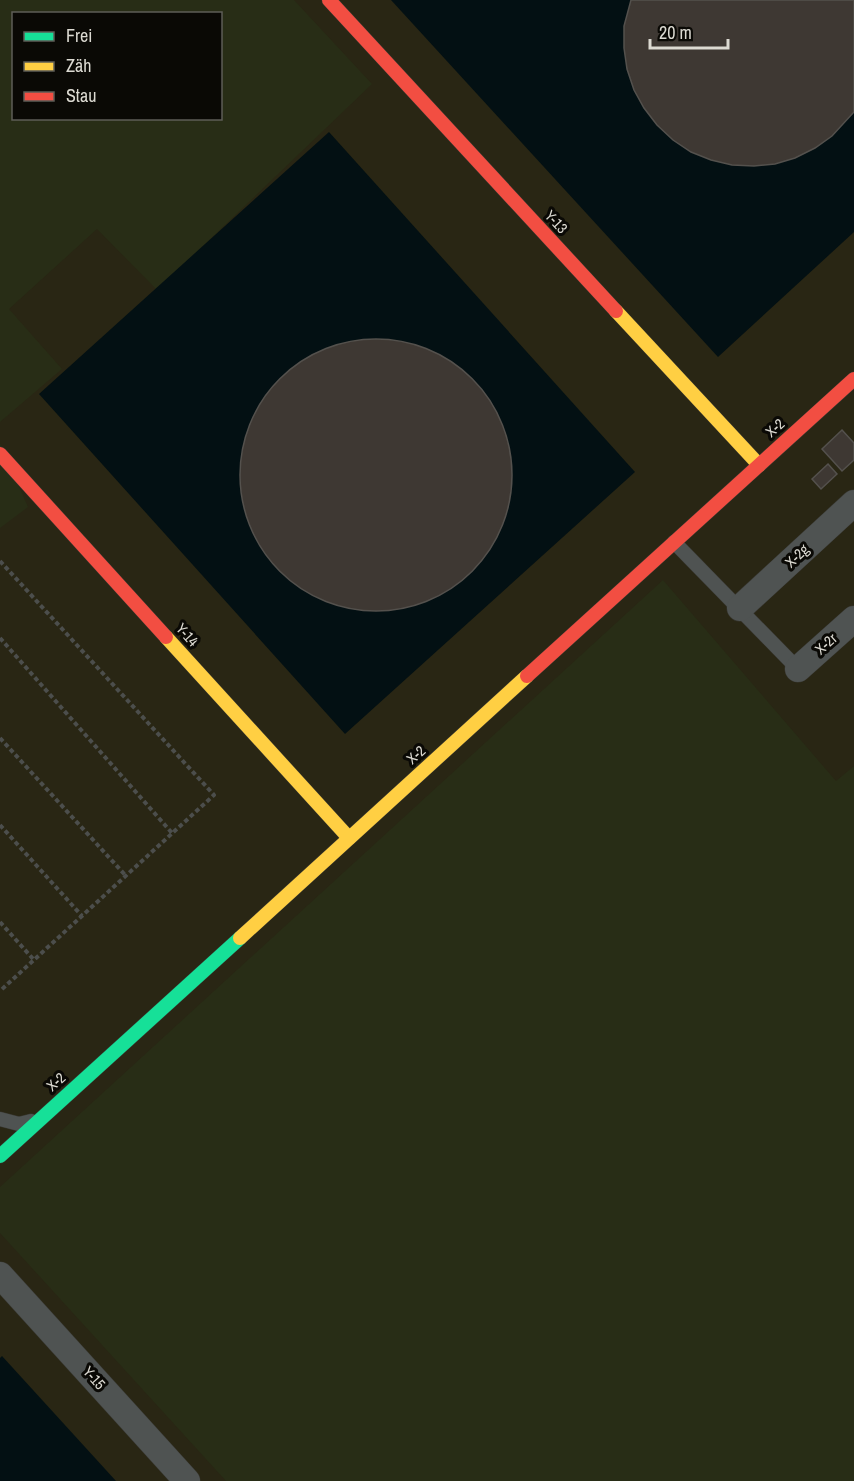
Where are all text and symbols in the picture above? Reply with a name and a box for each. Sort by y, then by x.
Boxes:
legend [12,12,222,120]
scale bar [650,12,728,50]
text: 20 m [659,20,692,45]
text: Frei [66,23,92,48]
text: Zäh [66,53,91,78]
text: Stau [66,83,96,108]
street label: Y-13 [540,205,573,238]
street label: X-2 [761,413,789,442]
street label: X-2g [780,539,813,572]
street label: Y-14 [171,618,204,651]
street label: X-2r [810,628,841,659]
street label: X-2 [402,740,430,769]
street label: X-2 [42,1067,70,1096]
street label: Y-15 [78,1361,111,1394]

